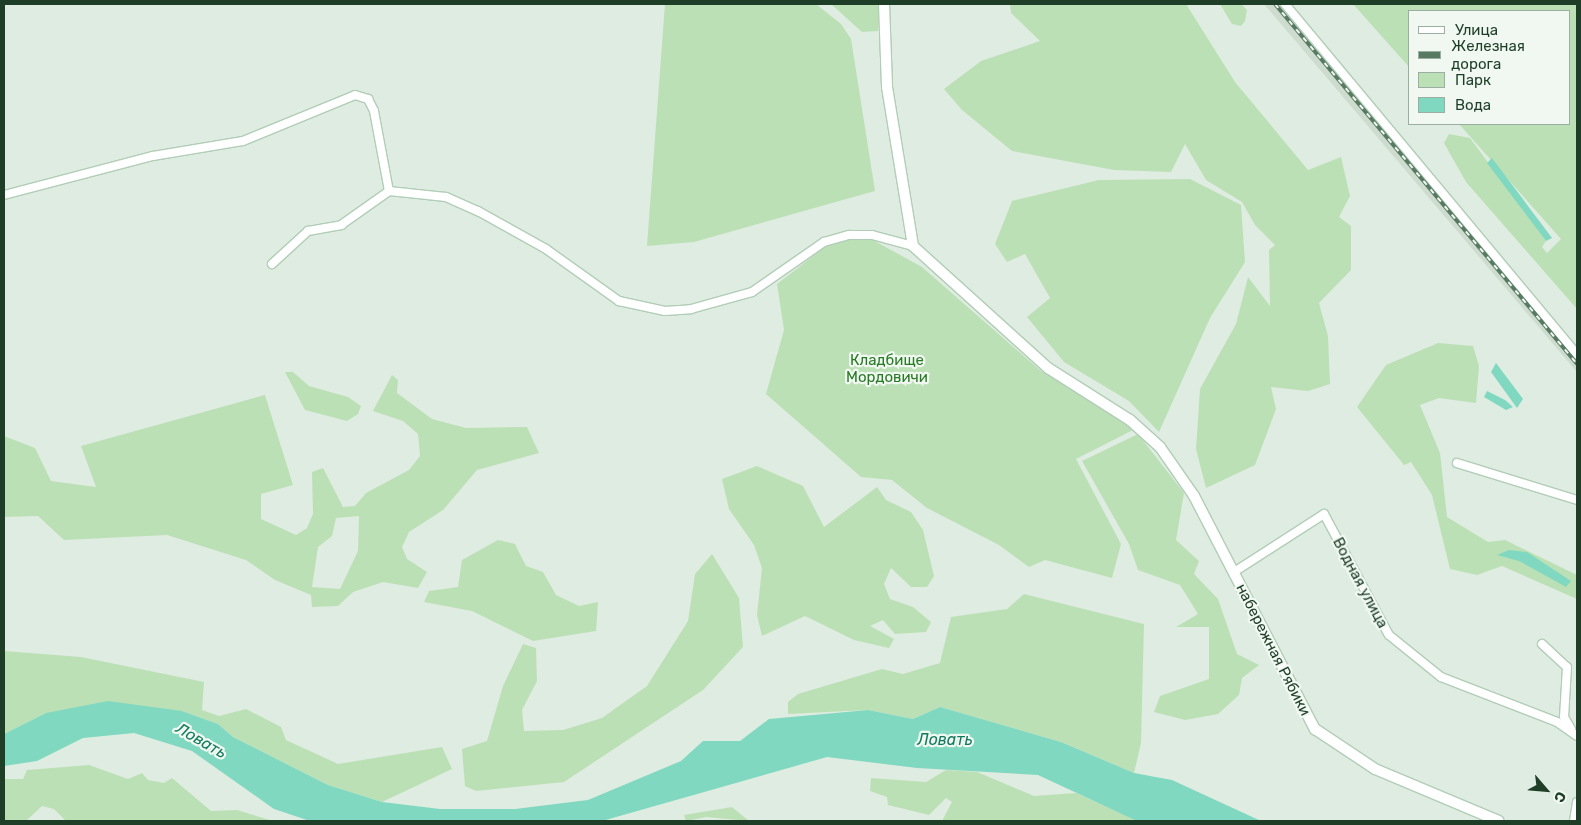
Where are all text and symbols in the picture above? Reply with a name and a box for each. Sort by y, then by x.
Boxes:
legend [1408,10,1571,125]
text: Улица [1455,21,1498,39]
text: Железная дорога [1451,37,1525,73]
text: Парк [1455,71,1491,89]
text: Вода [1455,96,1491,114]
park label: Кладбище Мордовичи [846,351,928,386]
street label: Водная улица [1329,535,1391,631]
street label: набережная Рябики [1232,581,1314,719]
water label: Ловать [172,719,230,763]
water label: Ловать [918,730,972,750]
north arrow [1521,765,1571,815]
text: С [1550,789,1570,805]

